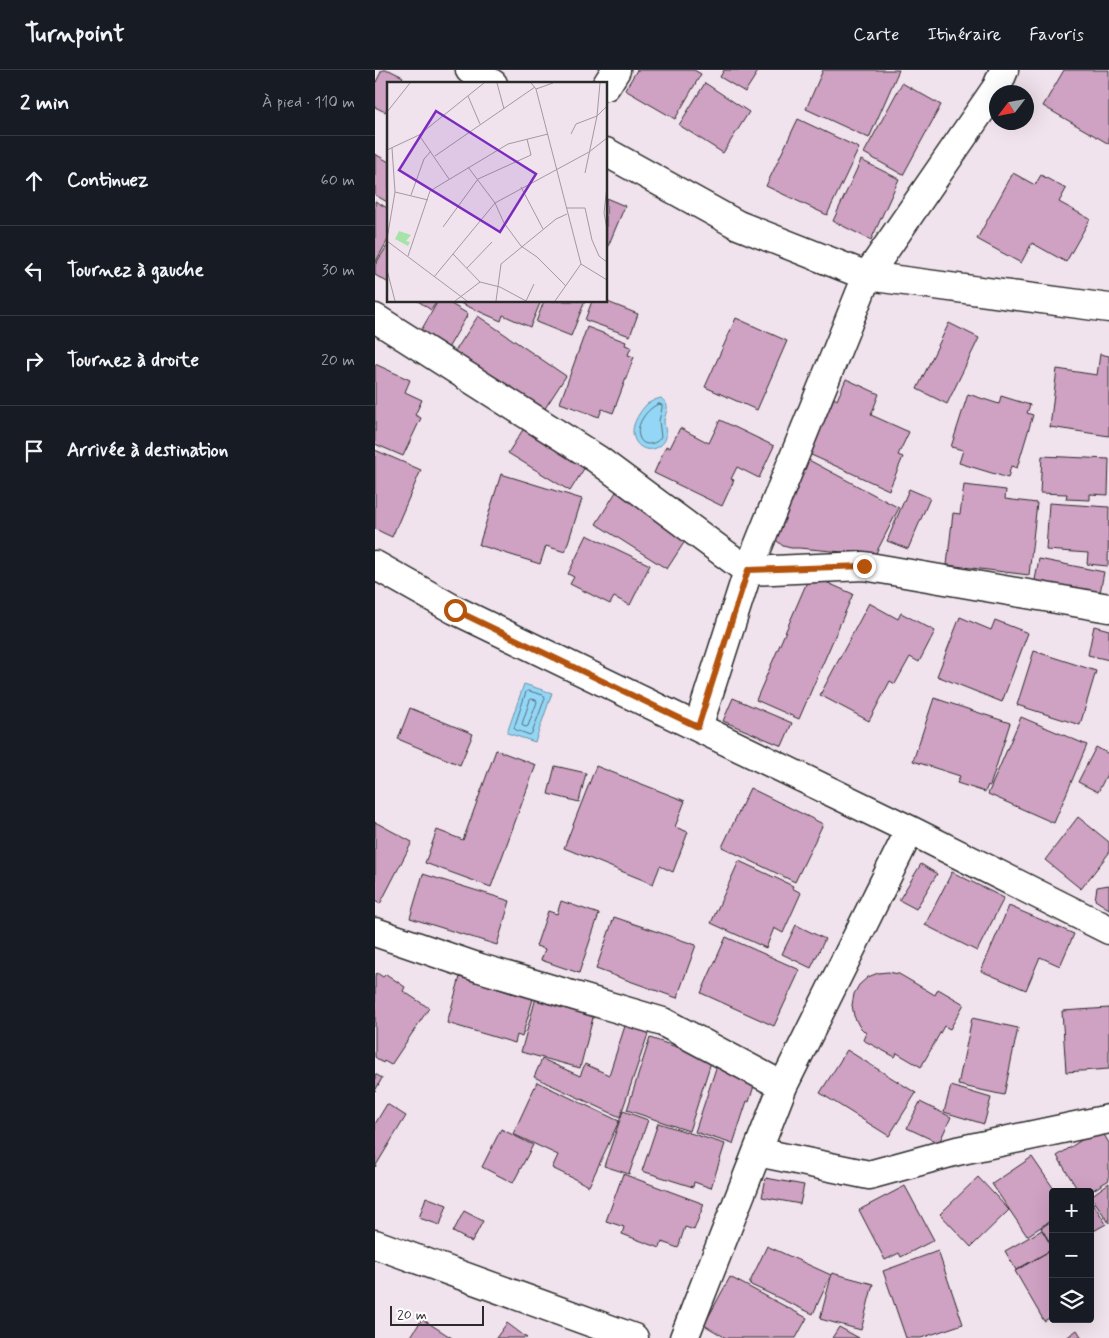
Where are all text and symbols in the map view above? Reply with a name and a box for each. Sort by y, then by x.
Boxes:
text: Turnpoint [25,19,125,50]
text: Carte [853,23,899,47]
text: Itinéraire [927,23,1001,47]
text: Favoris [1029,23,1084,47]
inset map [387,82,607,302]
north arrow [989,85,1034,130]
text: 2 min [20,89,69,117]
text: À pied · 110 m [262,92,355,113]
icon: ahead [20,167,48,195]
text: Continuez [67,168,148,193]
text: 60 m [321,170,355,191]
icon: left [20,257,48,285]
text: Tournez à gauche [67,258,204,283]
text: 30 m [322,260,355,281]
icon: right [20,347,48,375]
text: Tournez à droite [67,348,199,373]
text: 20 m [321,350,355,371]
icon: arrive [20,437,48,465]
text: Arrivée à destination [67,438,228,463]
route end [853,555,876,578]
route start [444,599,467,622]
map controls [1049,1188,1094,1323]
button: + [1049,1188,1094,1233]
button: − [1049,1233,1094,1278]
button: layers [1049,1278,1094,1323]
scale bar [390,1303,484,1326]
text: 20 m [397,1306,427,1324]

